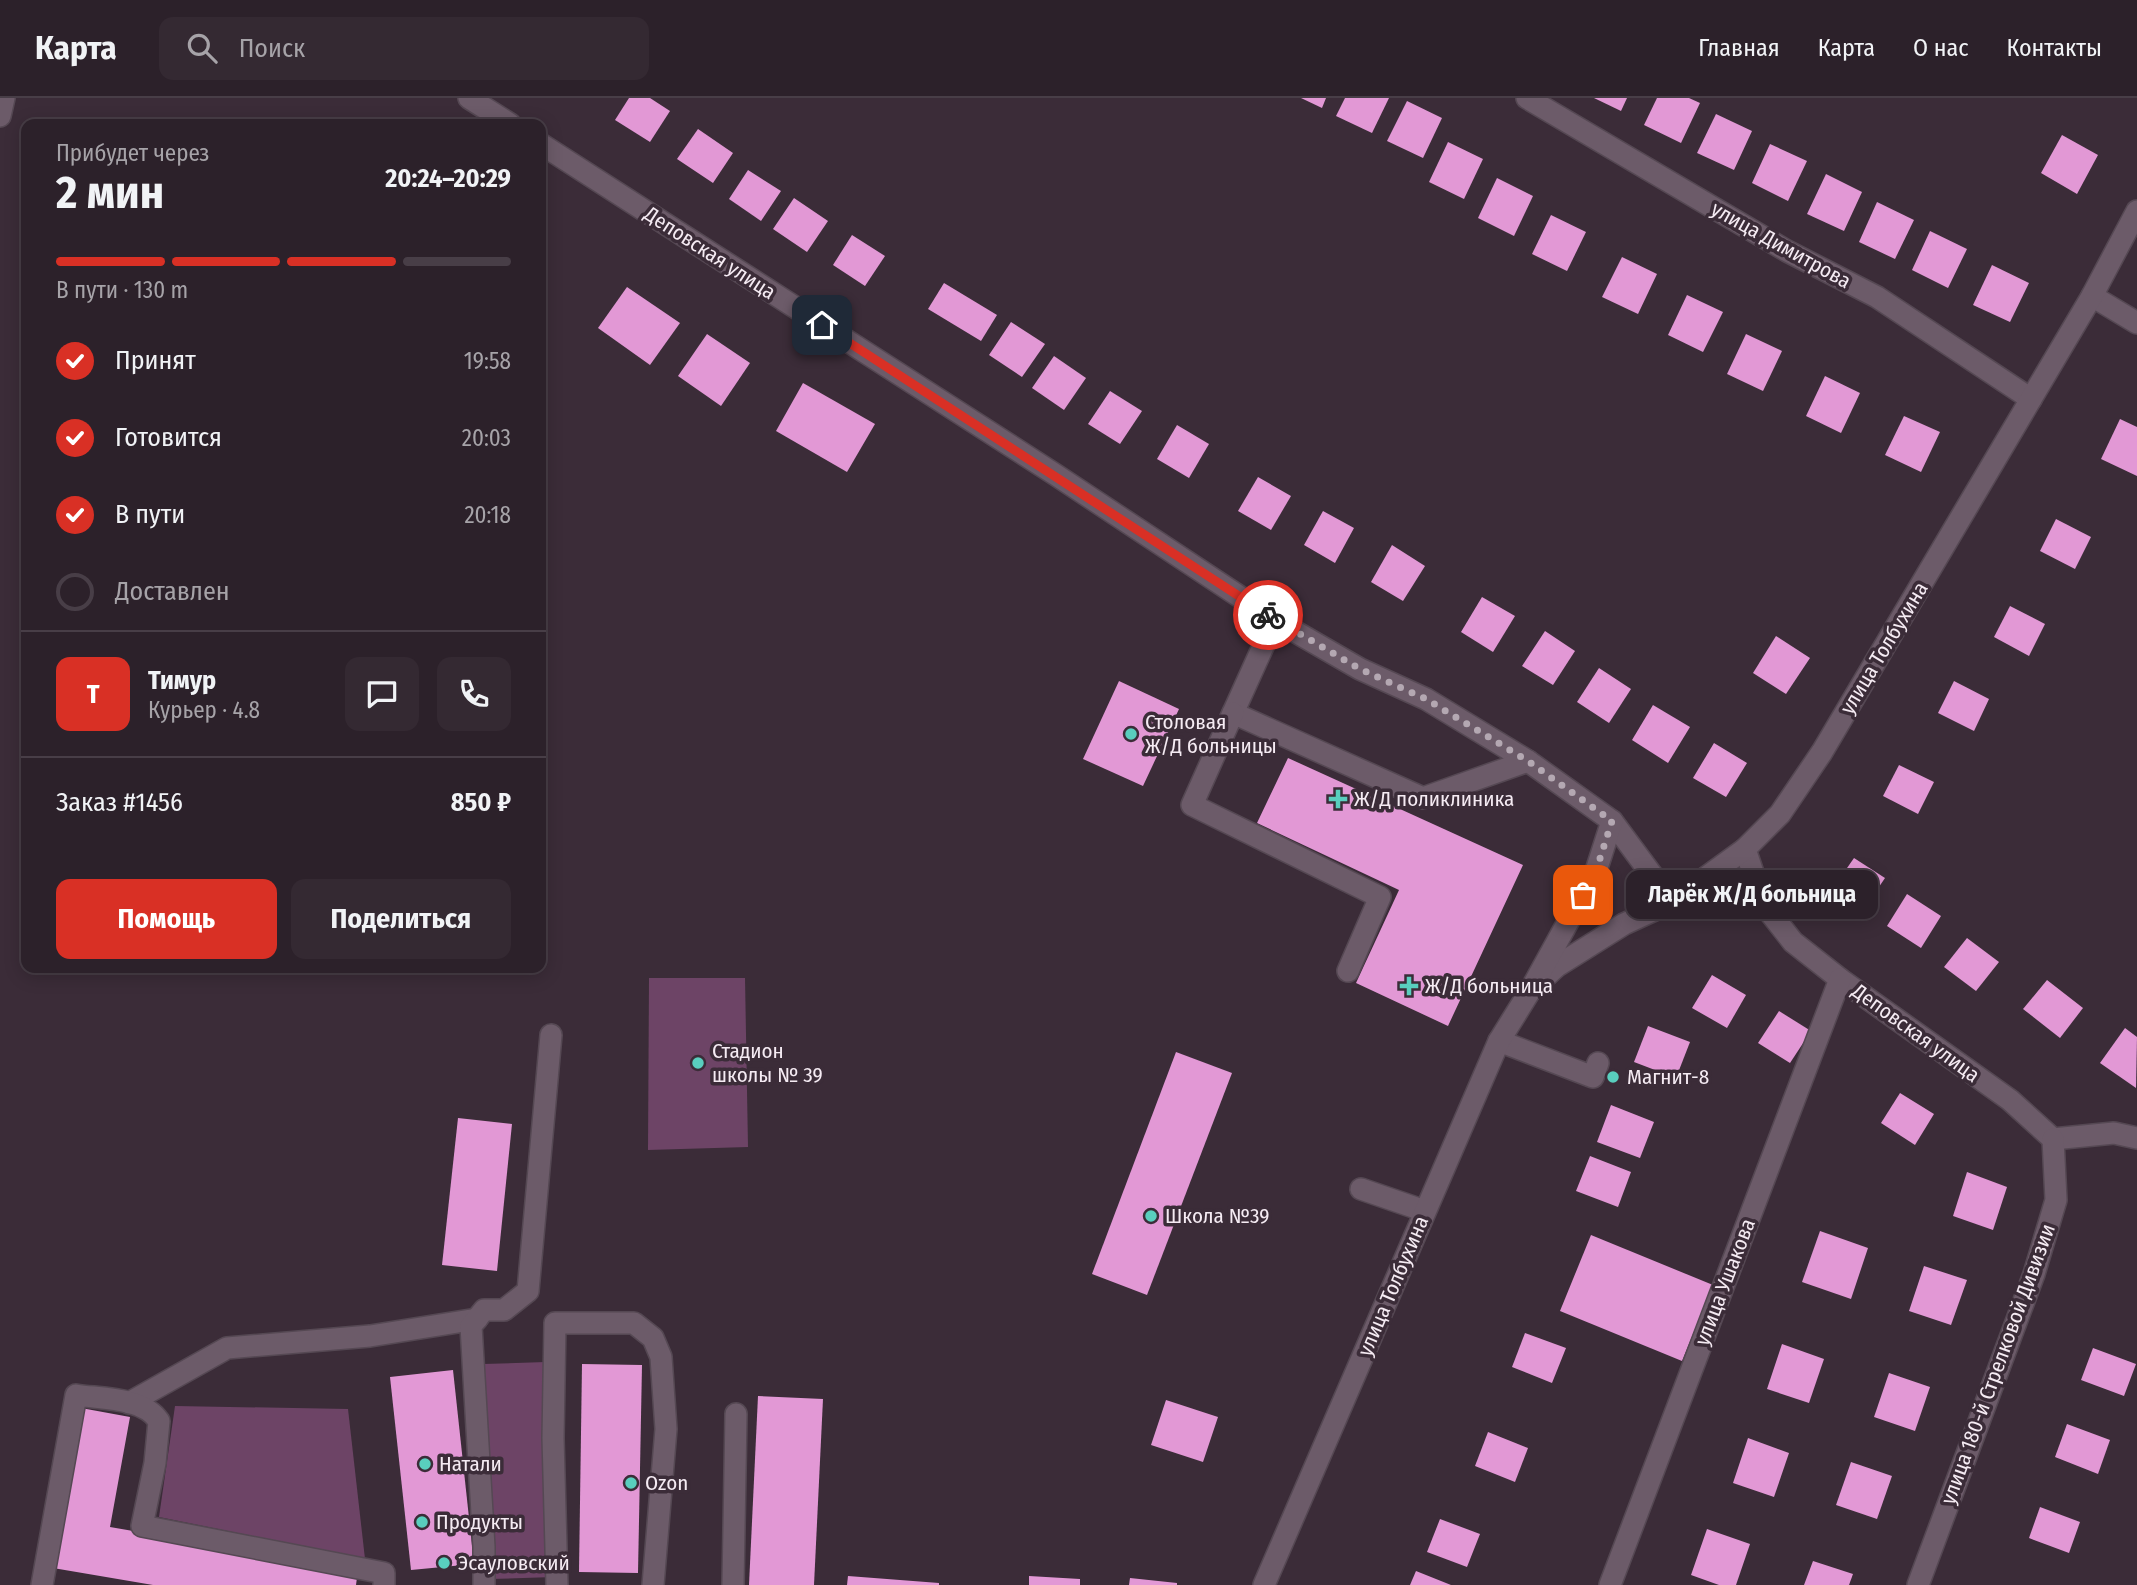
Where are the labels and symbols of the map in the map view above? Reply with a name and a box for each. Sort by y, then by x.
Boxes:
street label: улица Димитрова [1707,196,1855,294]
street label: Деповская улица [639,200,781,305]
pin [792,295,852,355]
street label: улица Толбухина [1834,577,1934,719]
courier [1233,580,1303,650]
place label: Столовая Ж/Д больницы [1145,709,1277,759]
marker: Столовая Ж/Д больницы [1123,726,1139,742]
place label: Ж/Д поликлиника [1354,786,1514,812]
marker: Ж/Д поликлиника [1328,789,1348,809]
pin [1553,865,1613,925]
callout: Ларёк Ж/Д больница [1625,870,1877,920]
place label: Ж/Д больница [1425,973,1553,999]
marker: Ж/Д больница [1399,976,1419,996]
street label: Деповская улица [1846,977,1985,1088]
place label: Стадион школы № 39 [712,1038,823,1088]
marker: Стадион школы № 39 [690,1055,706,1071]
place label: Магнит-8 [1627,1064,1709,1090]
marker: Магнит-8 [1605,1069,1621,1085]
place label: Школа №39 [1165,1203,1269,1229]
marker: Школа №39 [1143,1208,1159,1224]
street label: улица Толбухина [1352,1212,1434,1360]
street label: улица Ушакова [1689,1215,1761,1349]
street label: улица 180-й Стрелковой Дивизии [1935,1220,2061,1508]
place label: Натали [439,1451,502,1477]
marker: Натали [417,1456,433,1472]
place label: Ozon [645,1470,688,1496]
marker: Ozon [623,1475,639,1491]
place label: Продукты [436,1509,523,1535]
marker: Продукты [414,1514,430,1530]
place label: Эсауловский [458,1550,570,1576]
marker: Эсауловский [436,1555,452,1571]

